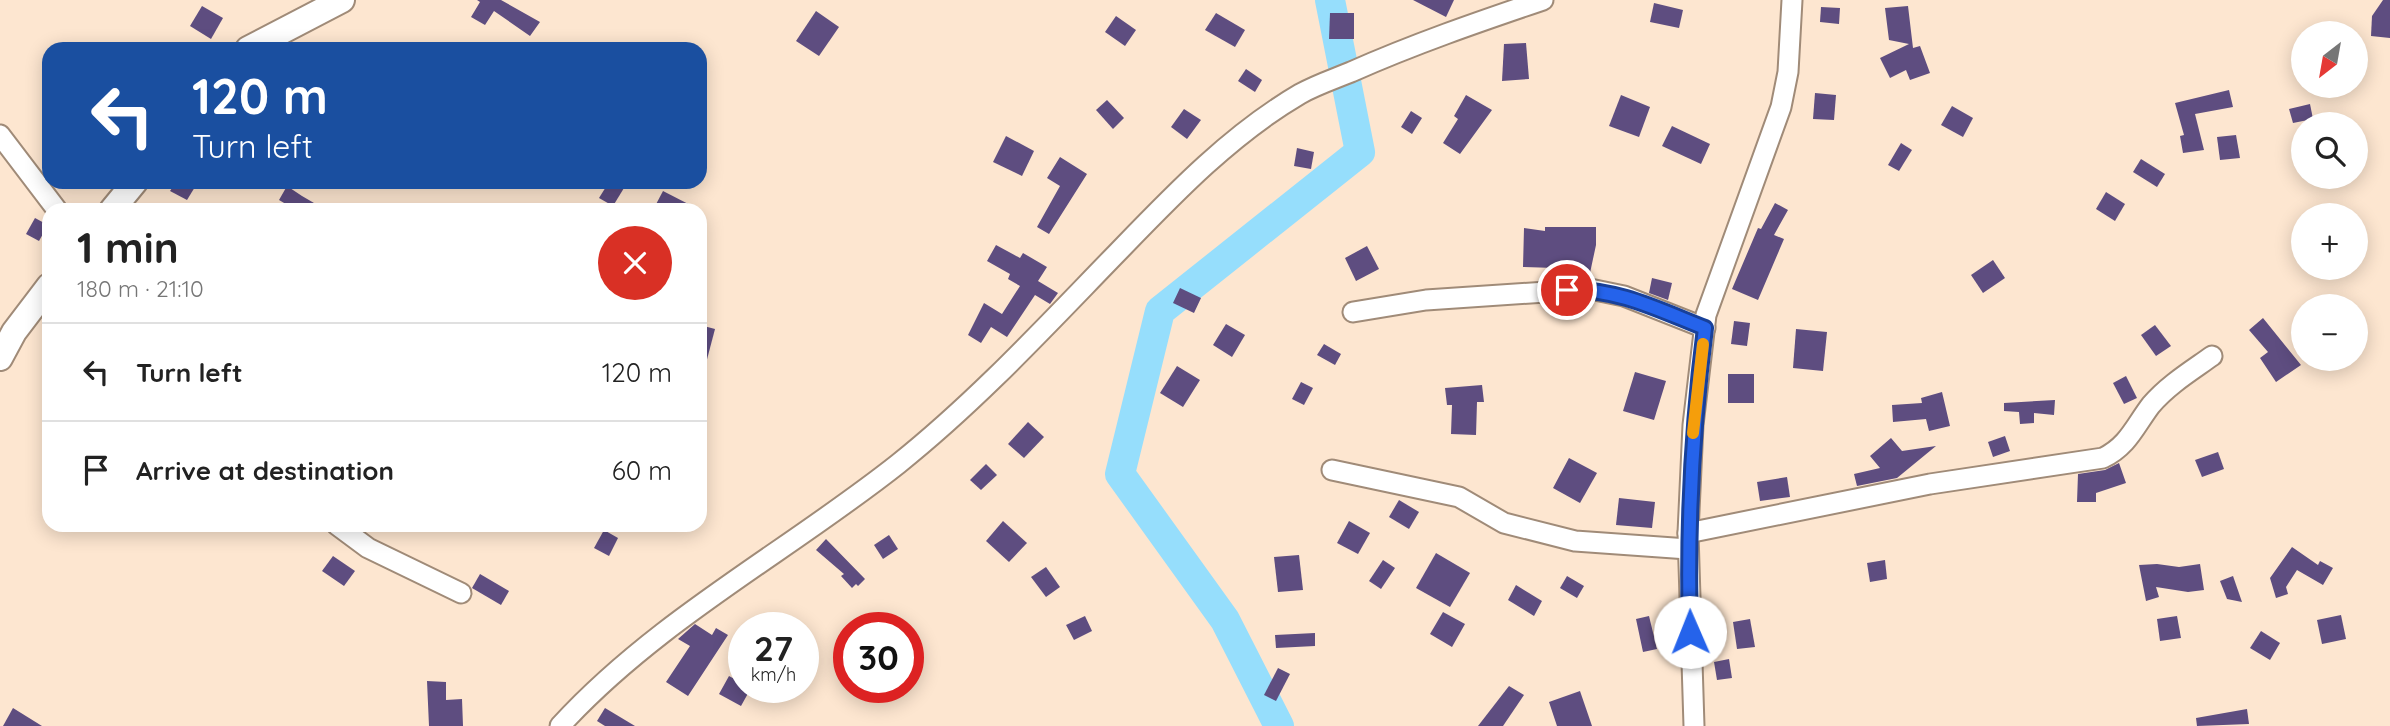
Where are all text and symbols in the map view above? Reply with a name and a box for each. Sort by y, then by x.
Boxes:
north arrow [2291,21,2368,98]
map controls [2291,21,2368,371]
text: 120 m [192,65,328,126]
icon: left [77,70,168,161]
button: search [2291,112,2368,189]
text: Turn left [192,126,313,166]
button: + [2291,203,2368,280]
text: 1 min [77,221,179,274]
button: close [598,226,672,300]
pin [1537,260,1597,320]
icon: arrive [1548,271,1586,309]
text: 180 m · 21:10 [77,274,204,303]
button: − [2291,294,2368,371]
icon: left [77,353,115,391]
text: Turn left [136,356,243,389]
text: 120 m [602,356,672,389]
icon: arrive [77,451,115,489]
text: Arrive at destination [136,454,394,487]
text: 60 m [612,454,672,487]
position arrow [1653,595,1727,669]
speed limit sign: 30 [833,612,924,703]
text: 27 [754,626,793,670]
text: km/h [751,663,796,686]

